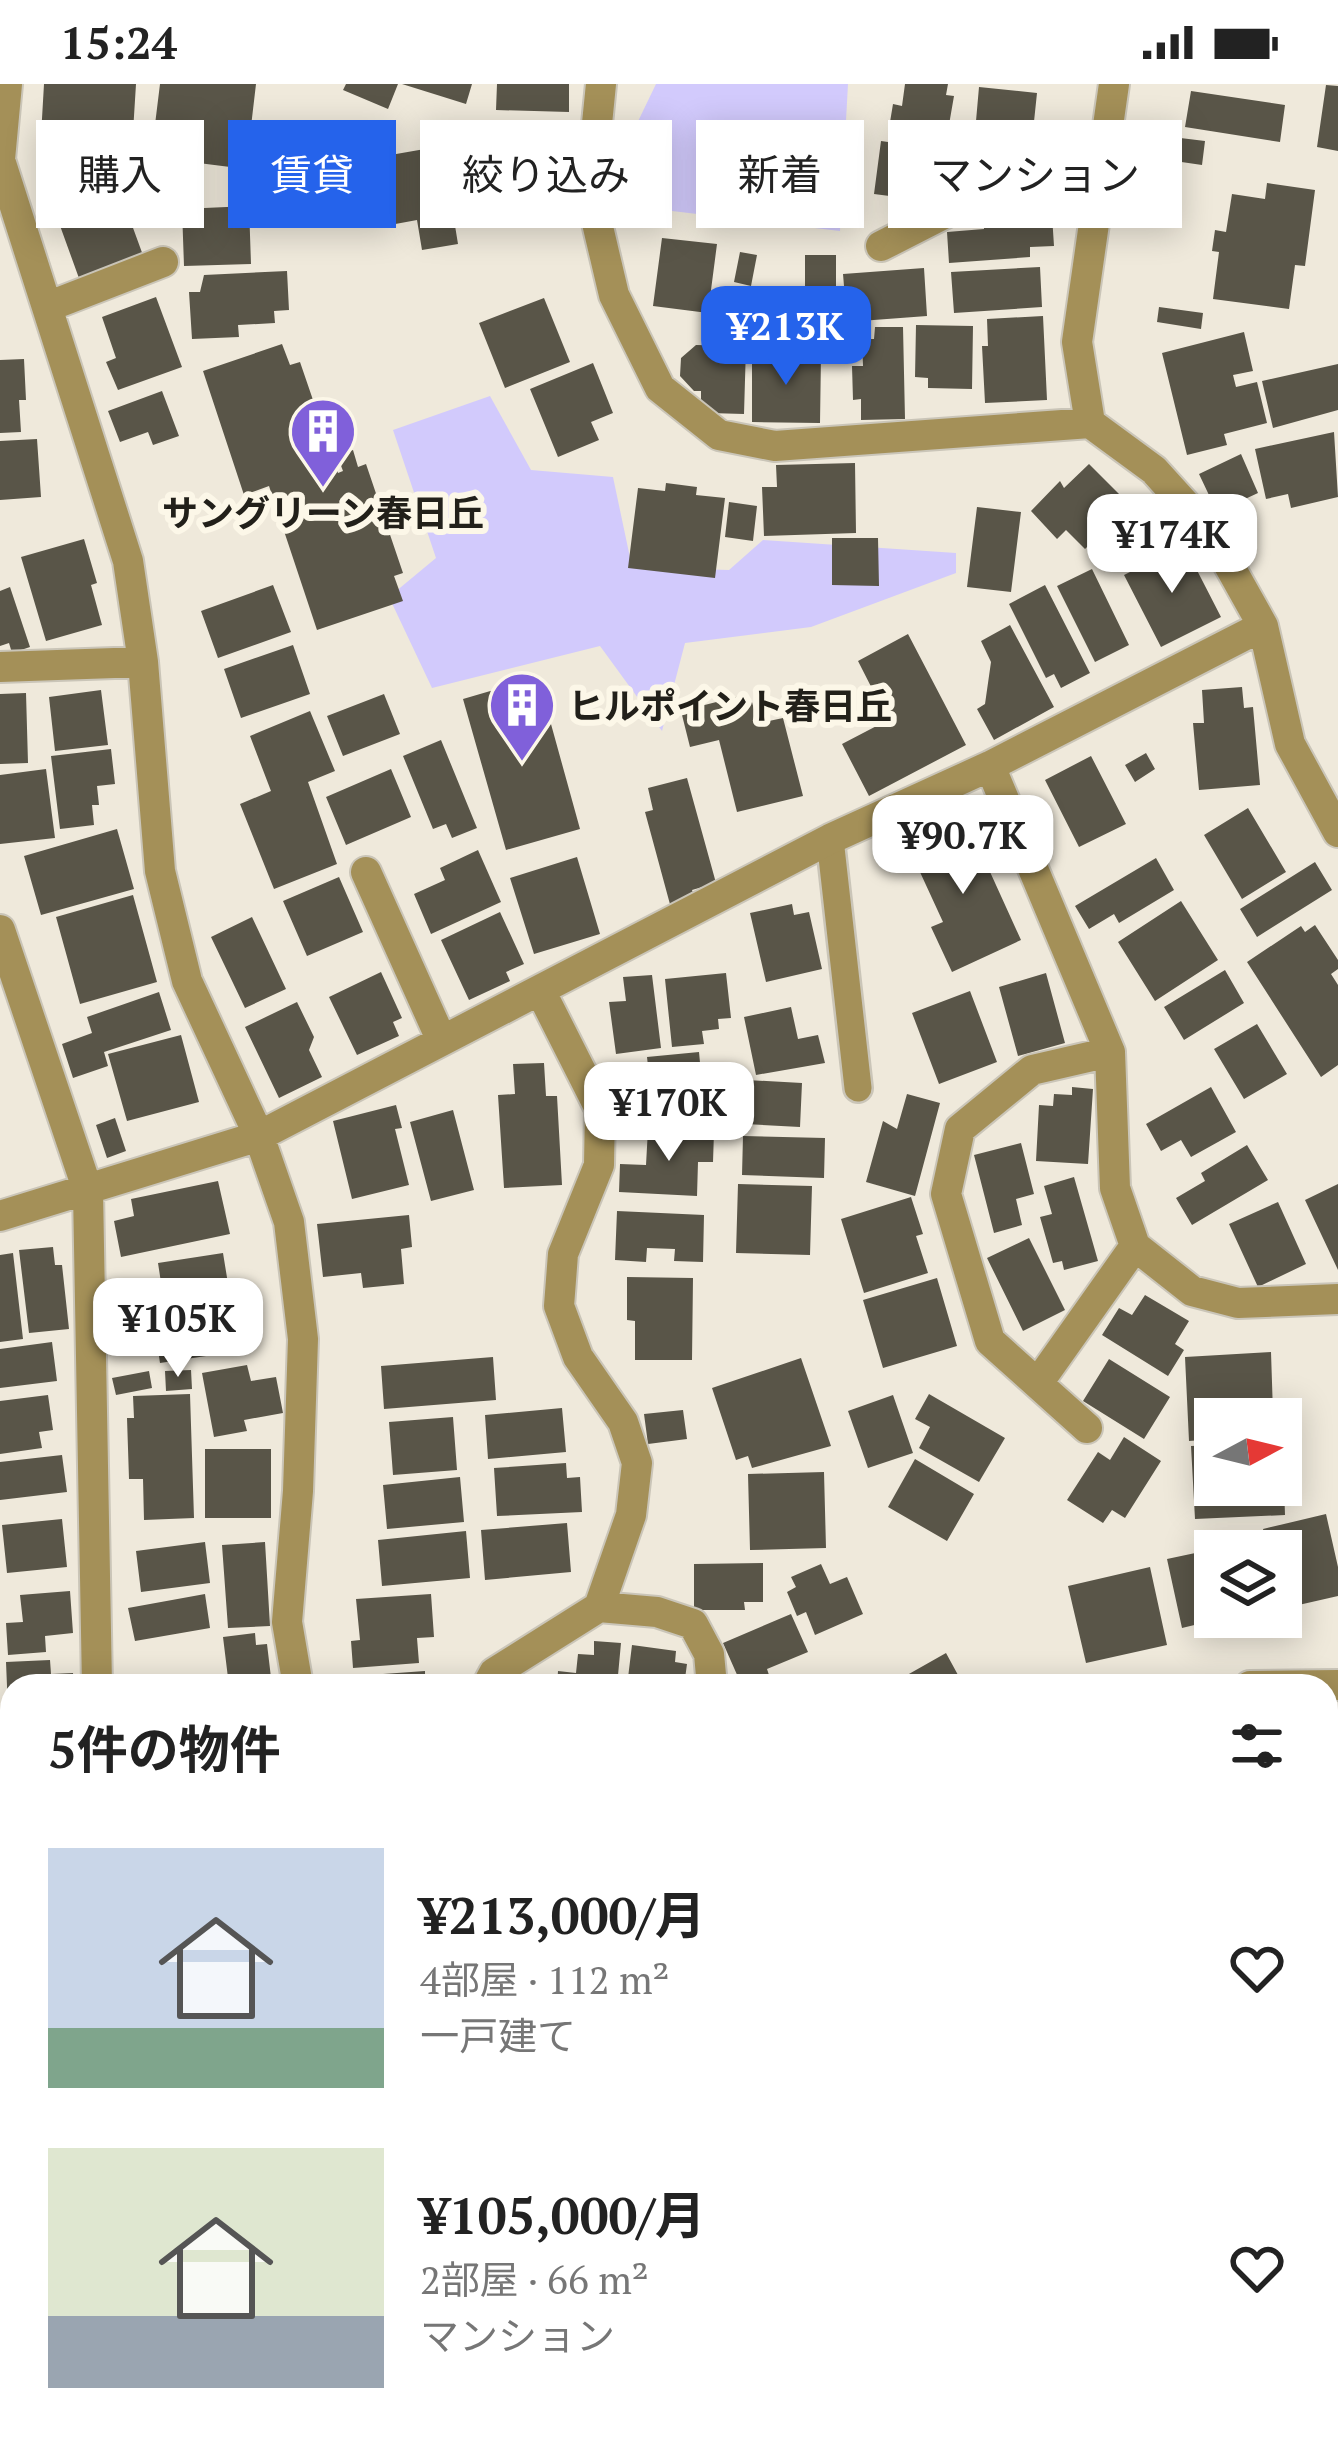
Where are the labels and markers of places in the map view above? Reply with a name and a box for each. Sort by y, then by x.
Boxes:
pin: ¥213K [702,286,870,388]
building icon: サングリーン春日丘 [288,396,358,490]
place label: サングリーン春日丘 [162,489,484,536]
pin: ¥174K [1088,494,1256,596]
building icon: ヒルポイント春日丘 [487,670,557,764]
place label: ヒルポイント春日丘 [568,682,892,729]
pin: ¥90.7K [865,795,1061,897]
pin: ¥170K [585,1062,753,1164]
pin: ¥105K [94,1278,262,1380]

